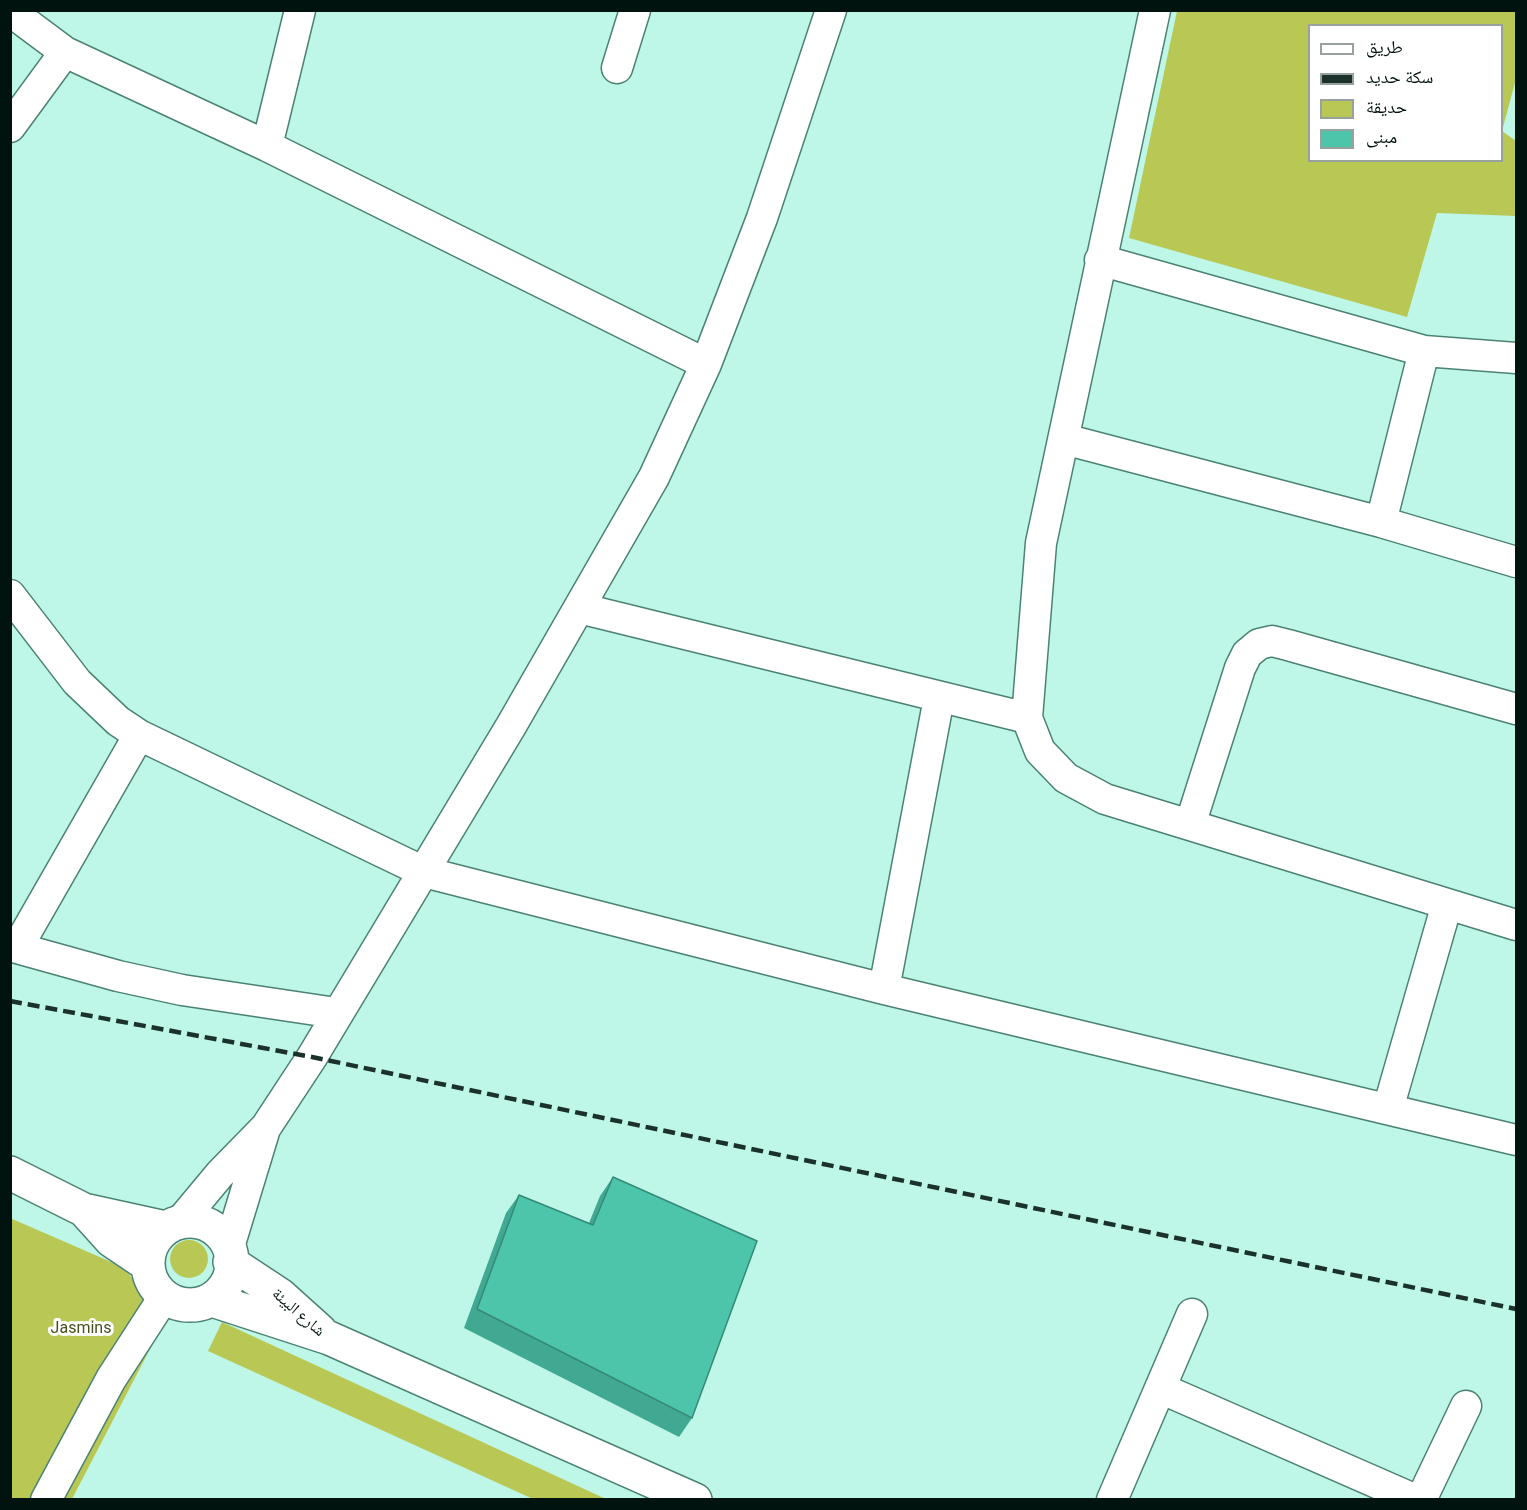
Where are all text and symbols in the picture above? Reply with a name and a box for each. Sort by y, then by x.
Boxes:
legend [1308,24,1503,162]
text: طريق [1366,36,1403,57]
text: سكة حديد [1366,66,1433,87]
text: حديقة [1366,96,1407,117]
text: مبنى [1366,126,1397,147]
street label: شارع البيئة [268,1285,328,1341]
park label: Jasmins [51,1319,111,1339]

